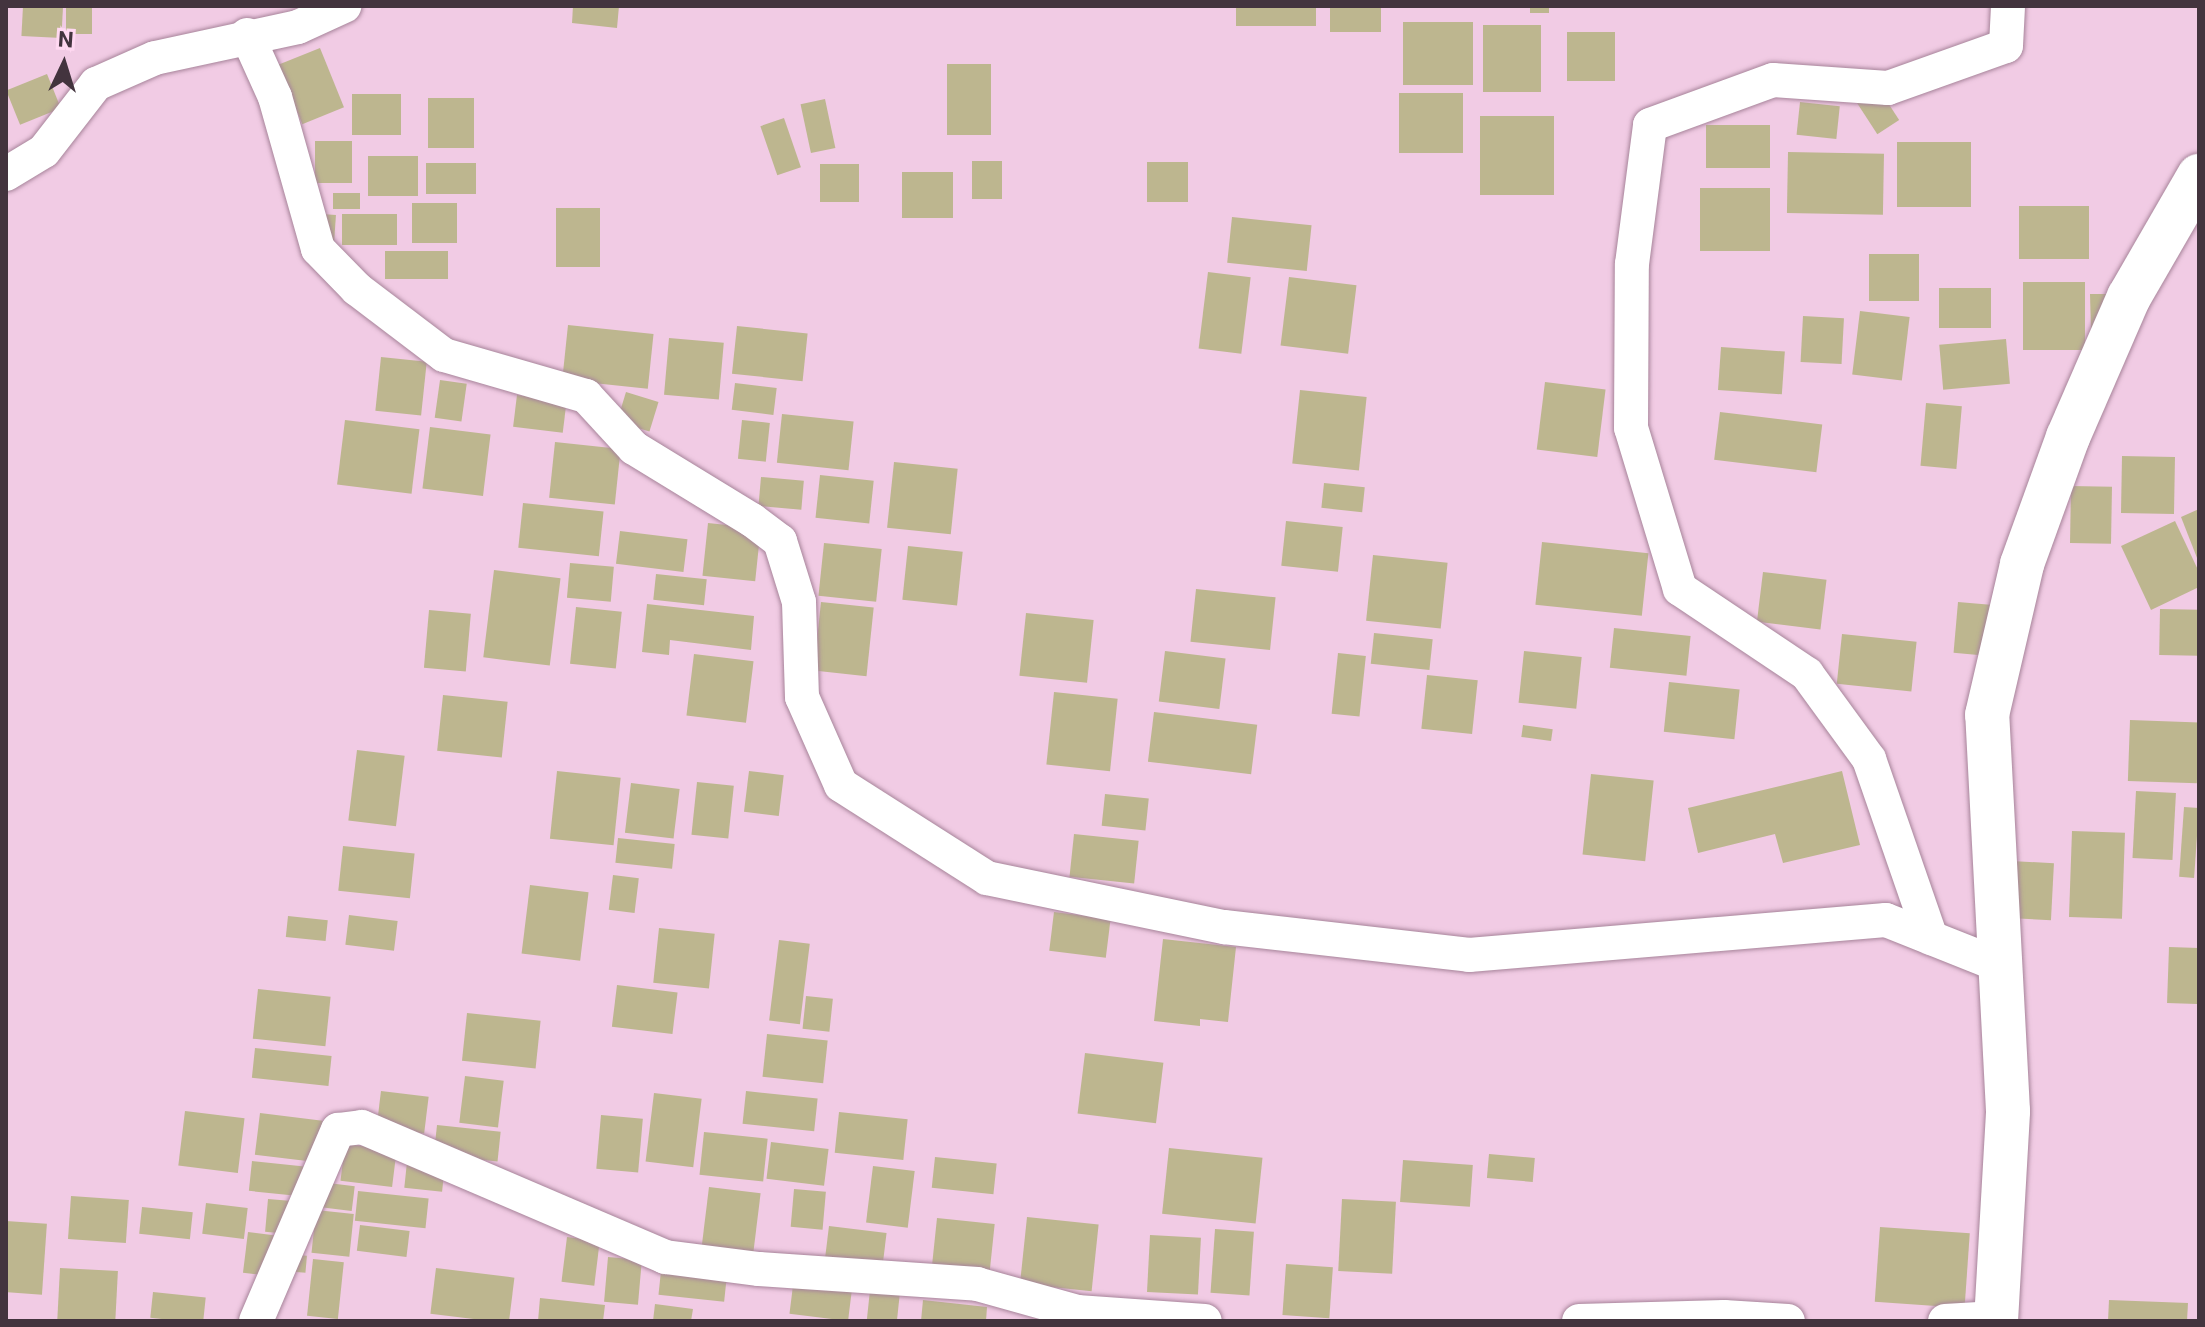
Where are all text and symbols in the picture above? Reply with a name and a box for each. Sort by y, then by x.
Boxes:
north arrow [24,24,104,104]
text: N [57,27,74,53]

